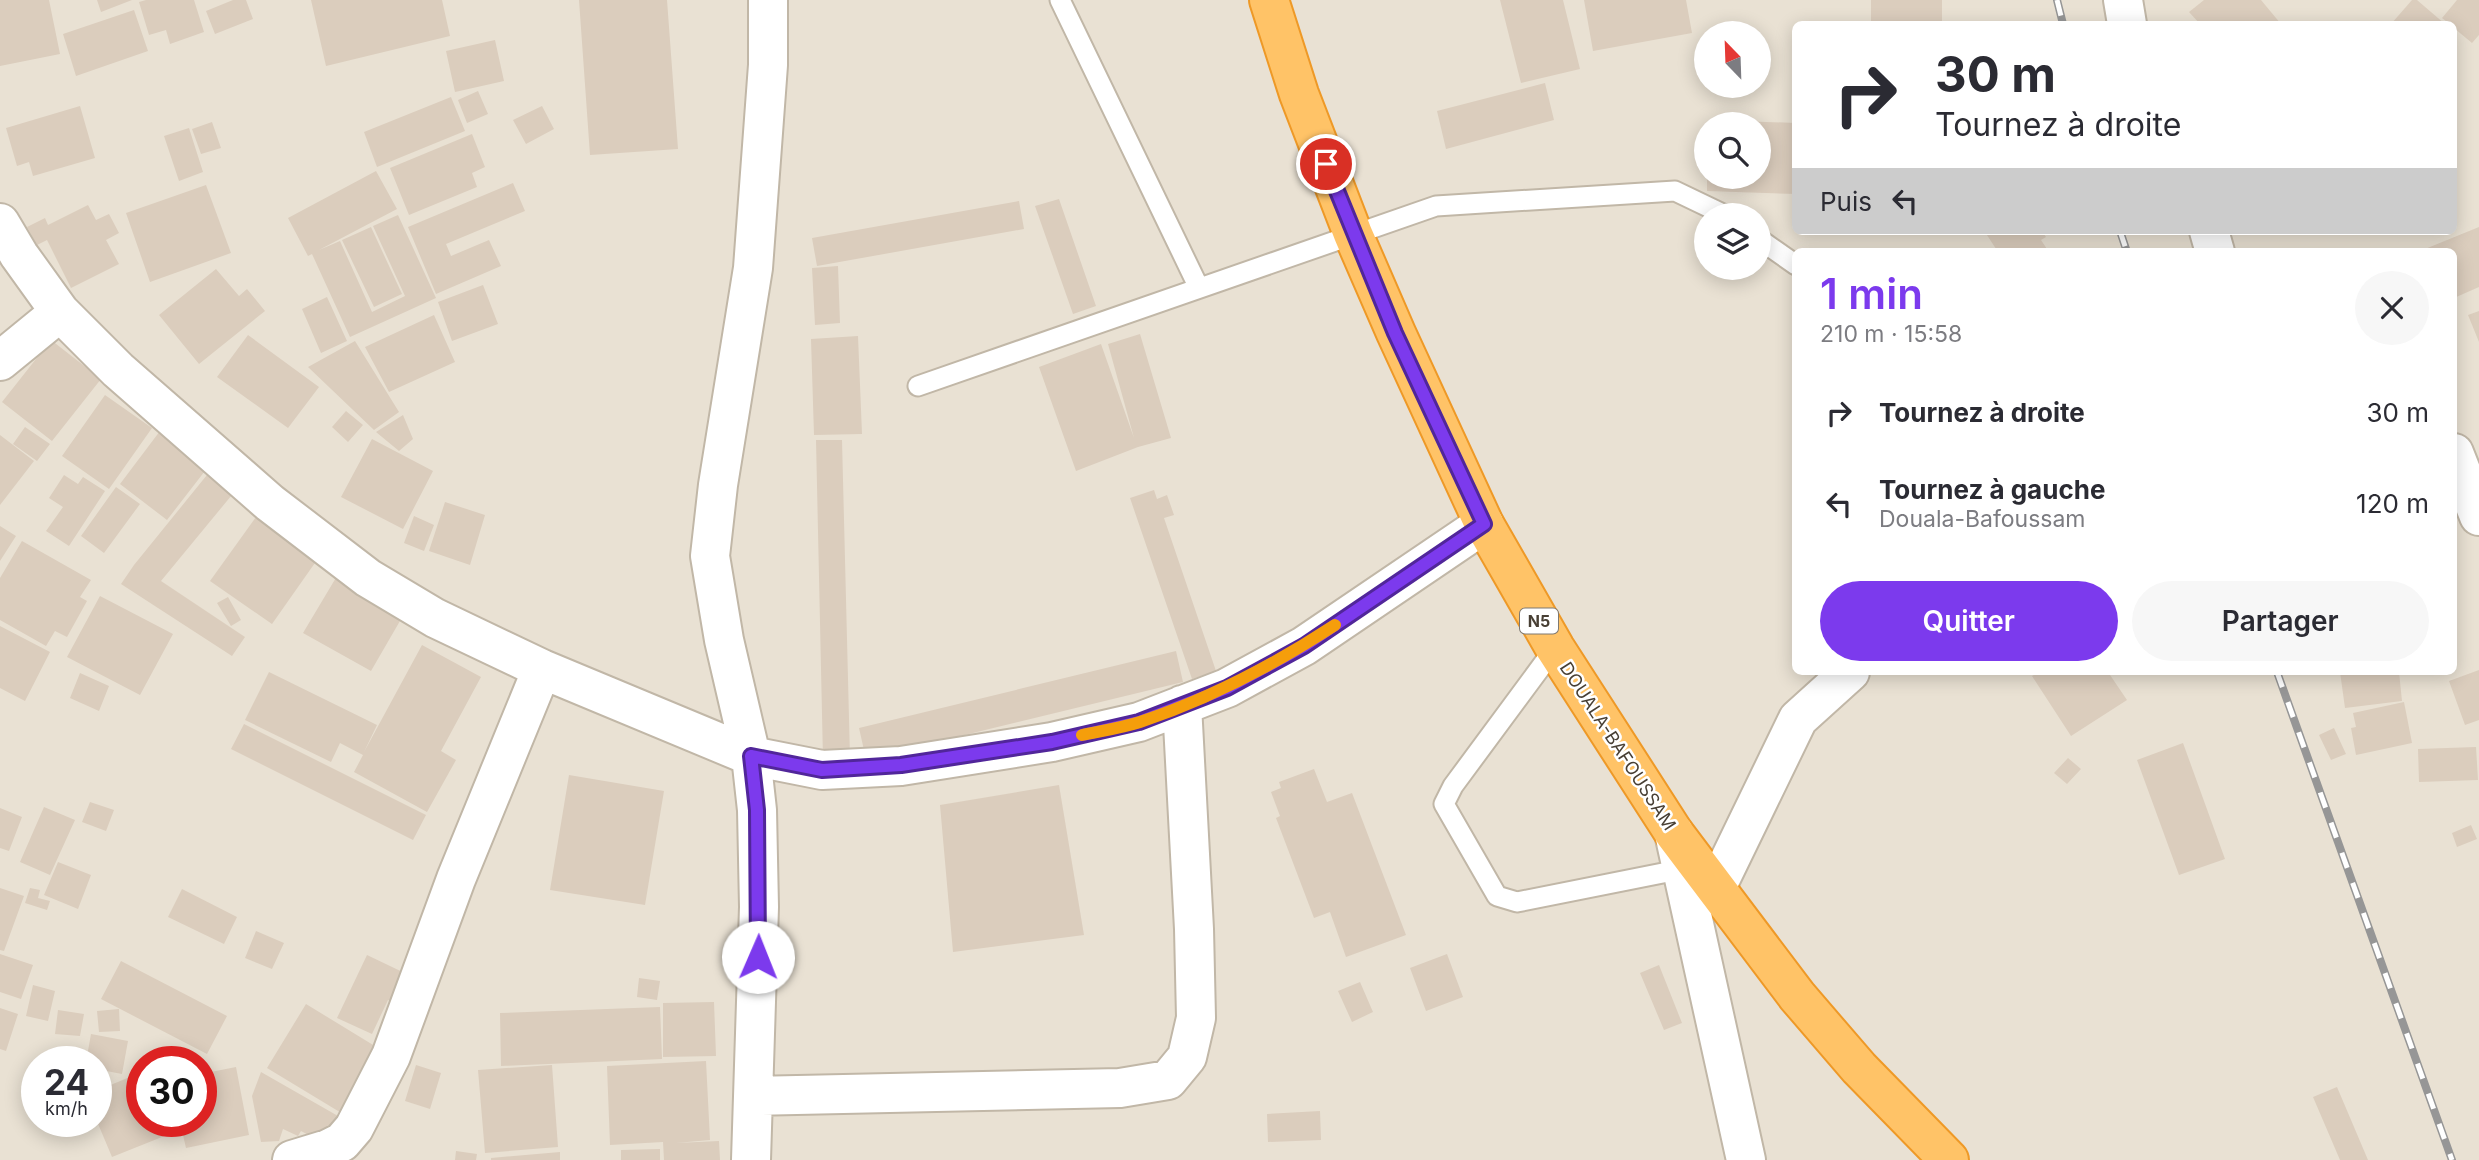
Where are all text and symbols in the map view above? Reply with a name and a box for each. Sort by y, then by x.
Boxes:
north arrow [1694,21,1771,98]
map controls [1694,21,1771,280]
text: 30 m [1935,45,2056,104]
icon: right [1820,49,1911,140]
text: Tournez à droite [1935,105,2181,144]
button: search [1694,112,1771,189]
pin [1296,134,1356,194]
icon: arrive [1307,145,1345,183]
icon: left [1886,182,1924,220]
text: Puis [1820,186,1872,217]
button: layers [1694,203,1771,280]
text: 1 min [1820,268,1923,319]
button: close [2355,271,2429,345]
text: 210 m · 15:58 [1820,320,1962,348]
icon: right [1820,394,1858,432]
text: Tournez à droite [1879,397,2085,428]
text: 30 m [2366,397,2429,428]
text: Tournez à gauche [1879,474,2105,505]
icon: left [1820,485,1858,523]
text: 120 m [2356,488,2429,519]
text: Douala-Bafoussam [1879,505,2086,533]
button: Quitter [1820,581,2118,661]
button: Partager [2132,581,2429,661]
road number: N5 [1520,608,1558,634]
street label: DOUALA-BAFOUSSAM [1556,658,1680,834]
position arrow [721,920,795,994]
speed limit sign: 30 [126,1046,217,1137]
text: 24 [44,1061,89,1103]
text: km/h [45,1098,88,1119]

